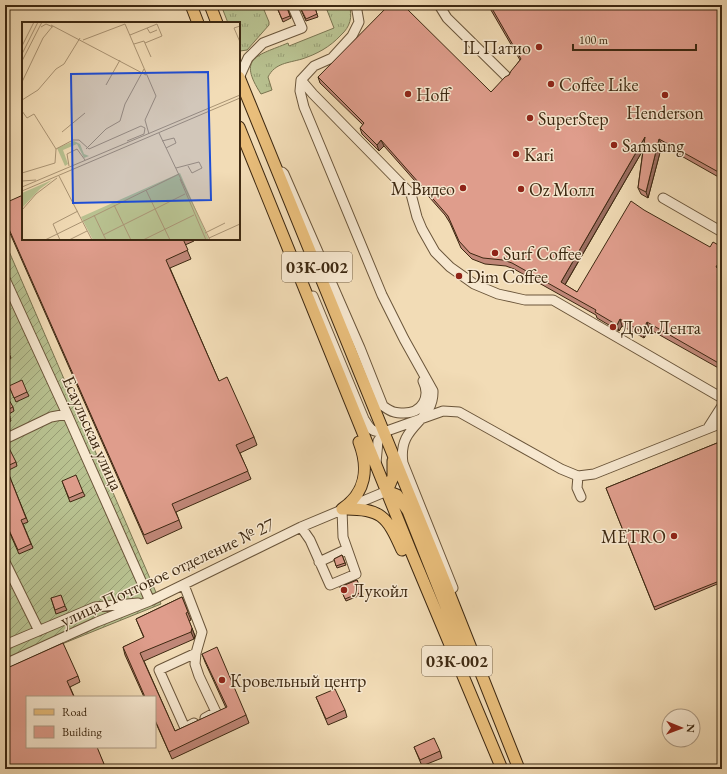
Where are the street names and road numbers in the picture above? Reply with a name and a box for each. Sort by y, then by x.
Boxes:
road number: 03К-002 [282,252,352,282]
street label: Есаульская улица [57,372,129,495]
street label: улица Почтовое отделение № 27 [56,512,278,632]
road number: 03К-002 [422,646,492,676]

